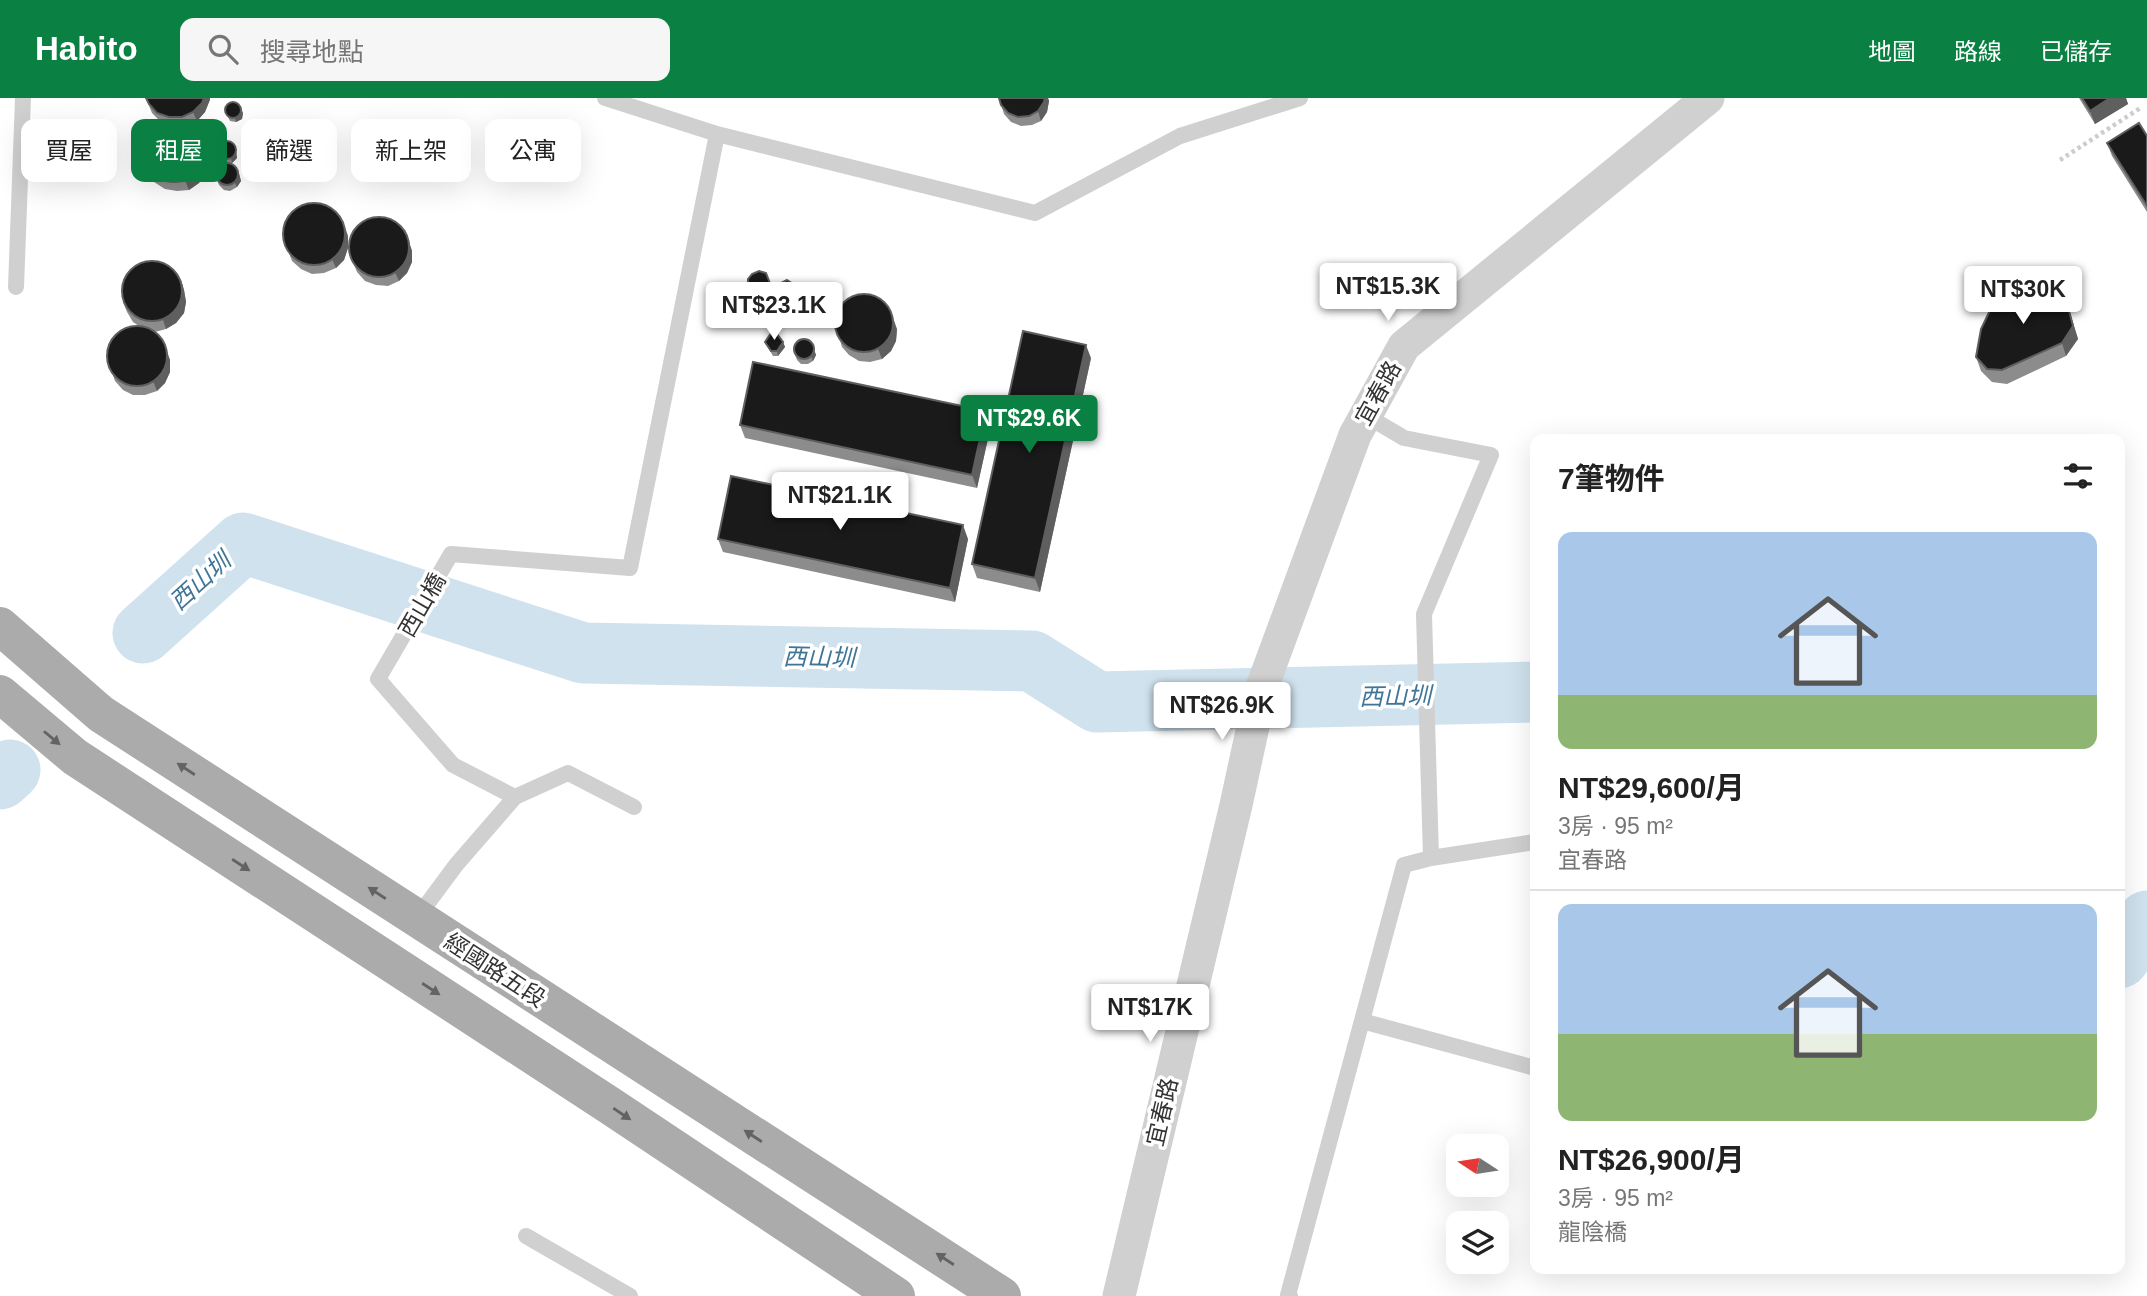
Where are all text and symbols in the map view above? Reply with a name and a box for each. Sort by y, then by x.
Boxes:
search box [180,18,670,81]
text: Habito [35,30,138,67]
icon: search [204,30,242,68]
text: 搜尋地點 [260,37,364,67]
text: 地圖 [1868,38,1916,65]
text: 路線 [1954,38,2002,65]
text: 已儲存 [2040,38,2112,65]
chip: 買屋 [21,119,117,182]
chip: 租屋 [131,119,227,182]
chip: 篩選 [241,119,337,182]
chip: 新上架 [351,119,471,182]
chip: 公寓 [485,119,581,182]
pin: NT$15.3K [1316,264,1460,323]
pin: NT$30K [1966,266,2080,326]
text: NT$15.3K [1336,273,1440,299]
text: NT$30K [1980,276,2066,302]
pin: NT$23.1K [702,282,846,342]
text: NT$23.1K [722,292,826,318]
street label: 宜春路 [1350,357,1406,429]
pin: NT$29.6K [957,396,1101,455]
text: NT$29.6K [977,405,1081,431]
icon: filters [2059,457,2097,495]
text: 7筆物件 [1558,462,1665,495]
pin: NT$21.1K [768,472,912,532]
text: NT$21.1K [788,482,892,508]
water label: 西山圳 [164,545,238,615]
street label: 西山橋 [393,569,451,641]
icon: home [1765,578,1891,704]
water label: 西山圳 [783,643,858,671]
pin: NT$26.9K [1150,682,1294,742]
water label: 西山圳 [1359,682,1434,710]
text: NT$26.9K [1170,692,1274,718]
one-way arrow [44,730,61,745]
one-way arrow [177,762,195,776]
text: NT$29,600/月 [1558,771,1745,804]
text: 3房 · 95 m² [1558,813,1673,839]
text: 宜春路 [1558,847,1627,873]
one-way arrow [231,858,250,871]
one-way arrow [367,887,386,900]
street label: 經國路五段 [440,928,550,1012]
icon: home [1765,950,1891,1076]
one-way arrow [421,983,441,996]
pin: NT$17K [1093,984,1207,1044]
text: NT$17K [1107,994,1193,1020]
street label: 宜春路 [1142,1075,1182,1149]
one-way arrow [612,1107,632,1120]
one-way arrow [744,1129,763,1142]
north arrow [1446,1134,1508,1197]
map controls [1446,1134,1509,1274]
text: NT$26,900/月 [1558,1143,1745,1176]
text: 3房 · 95 m² [1558,1185,1673,1211]
button: layers [1446,1211,1509,1274]
text: 龍陰橋 [1558,1219,1627,1245]
one-way arrow [935,1252,955,1265]

